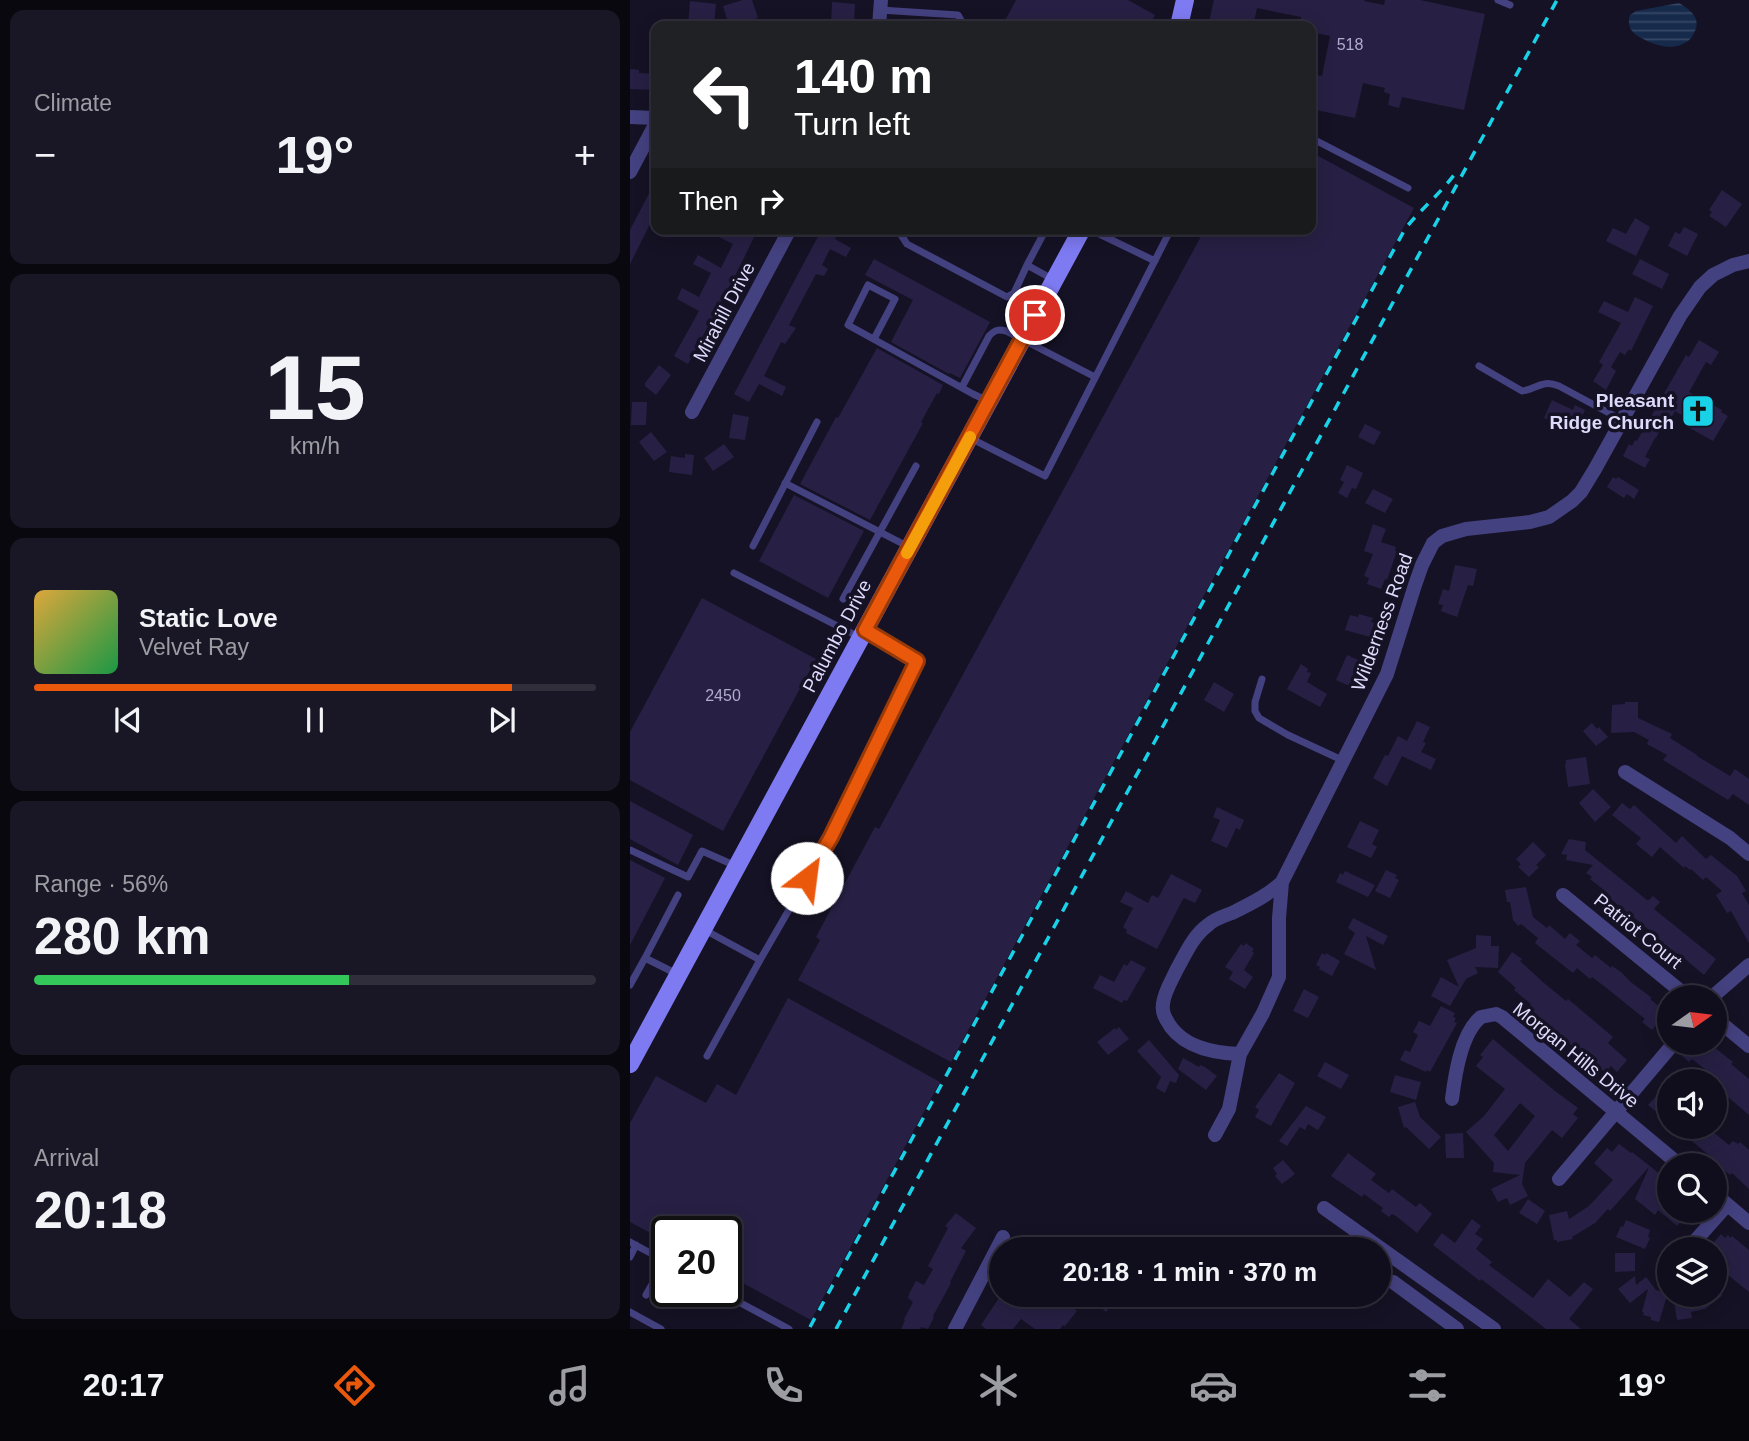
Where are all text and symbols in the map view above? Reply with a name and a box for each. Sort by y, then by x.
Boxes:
house number: 518 [1337,36,1363,53]
icon: left [679,49,770,140]
text: 140 m [794,49,933,103]
text: Climate [34,90,112,116]
text: Turn left [794,106,910,142]
text: 19° [276,126,354,184]
text: − [34,134,56,176]
text: + [574,134,596,176]
icon: right [752,182,790,220]
text: Then [679,186,738,216]
street label: Mirahill Drive [689,259,759,365]
pin [1005,285,1065,345]
icon: arrive [1016,296,1054,334]
text: 15 [264,337,366,438]
place label: Pleasant Ridge Church [1549,390,1675,433]
church icon: Pleasant Ridge Church [1679,392,1717,430]
text: km/h [290,433,340,459]
street label: Wilderness Road [1347,550,1417,694]
street label: Palumbo Drive [798,576,876,696]
text: Static Love [139,603,278,633]
text: Velvet Ray [139,634,249,660]
house number: 2450 [705,687,741,704]
icon: previous [109,701,147,739]
icon: pause [296,701,334,739]
icon: next [483,701,521,739]
position arrow [770,841,844,915]
text: Range · 56% [34,871,168,897]
street label: Patriot Court [1590,889,1687,973]
text: 280 km [34,907,210,965]
north arrow [1657,985,1727,1055]
map controls [1657,985,1727,1307]
street label: Morgan Hills Drive [1509,998,1643,1112]
button: sound [1657,1069,1727,1139]
text: Arrival [34,1145,99,1171]
button: search [1657,1153,1727,1223]
text: 20:18 [34,1181,167,1239]
speed limit sign: 20 [651,1216,742,1307]
button: layers [1657,1237,1727,1307]
text: 20:18 · 1 min · 370 m [1063,1257,1317,1287]
icon: directions [330,1361,379,1410]
icon: music [545,1361,594,1410]
icon: phone [759,1361,808,1410]
icon: climate [974,1361,1023,1410]
icon: car [1189,1361,1238,1410]
icon: filters [1403,1361,1452,1410]
text: 20:17 [83,1367,165,1403]
text: 19° [1618,1367,1666,1403]

